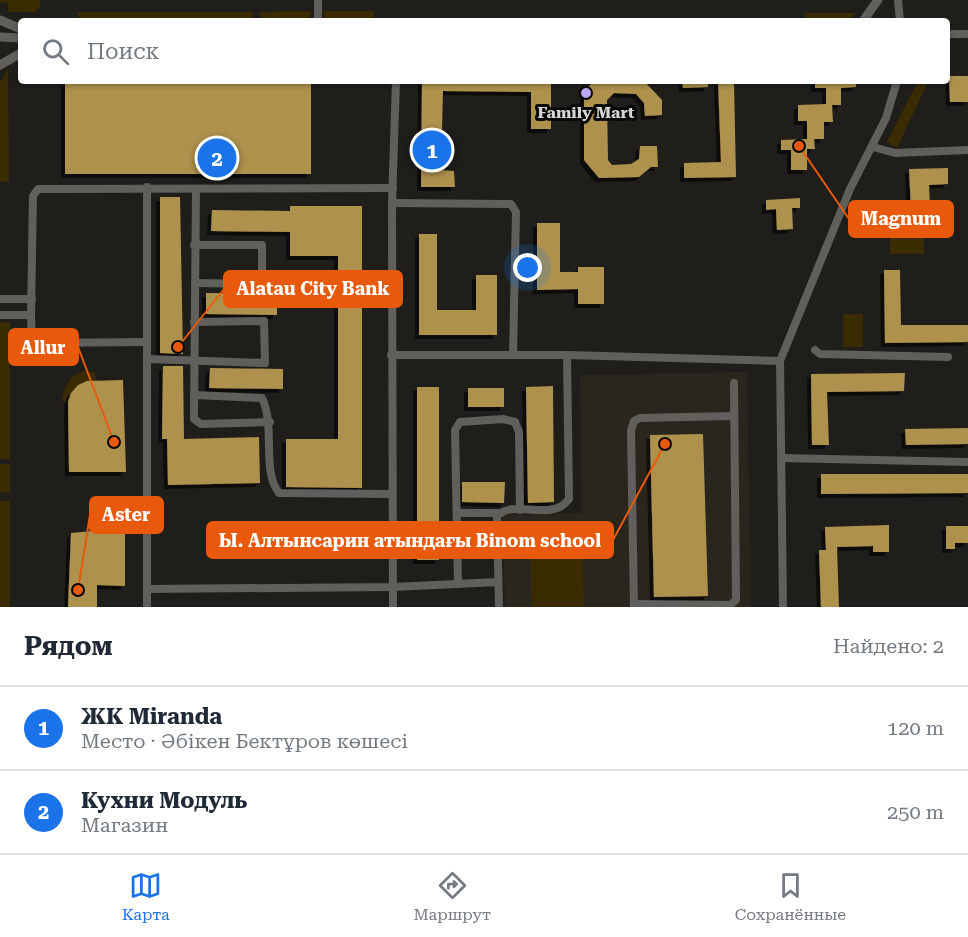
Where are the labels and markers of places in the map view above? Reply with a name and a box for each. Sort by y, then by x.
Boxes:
marker: Family Mart [579,86,593,100]
place label: Family Mart [538,103,635,122]
pin: 1 [412,128,452,172]
pin: 2 [198,136,236,180]
callout: Magnum [849,201,953,237]
callout: Alatau City Bank [224,271,402,307]
callout: Allur [9,329,78,365]
callout: Aster [90,497,163,533]
callout: Ы. Алтынсарин атындағы Binom school [207,522,613,558]

